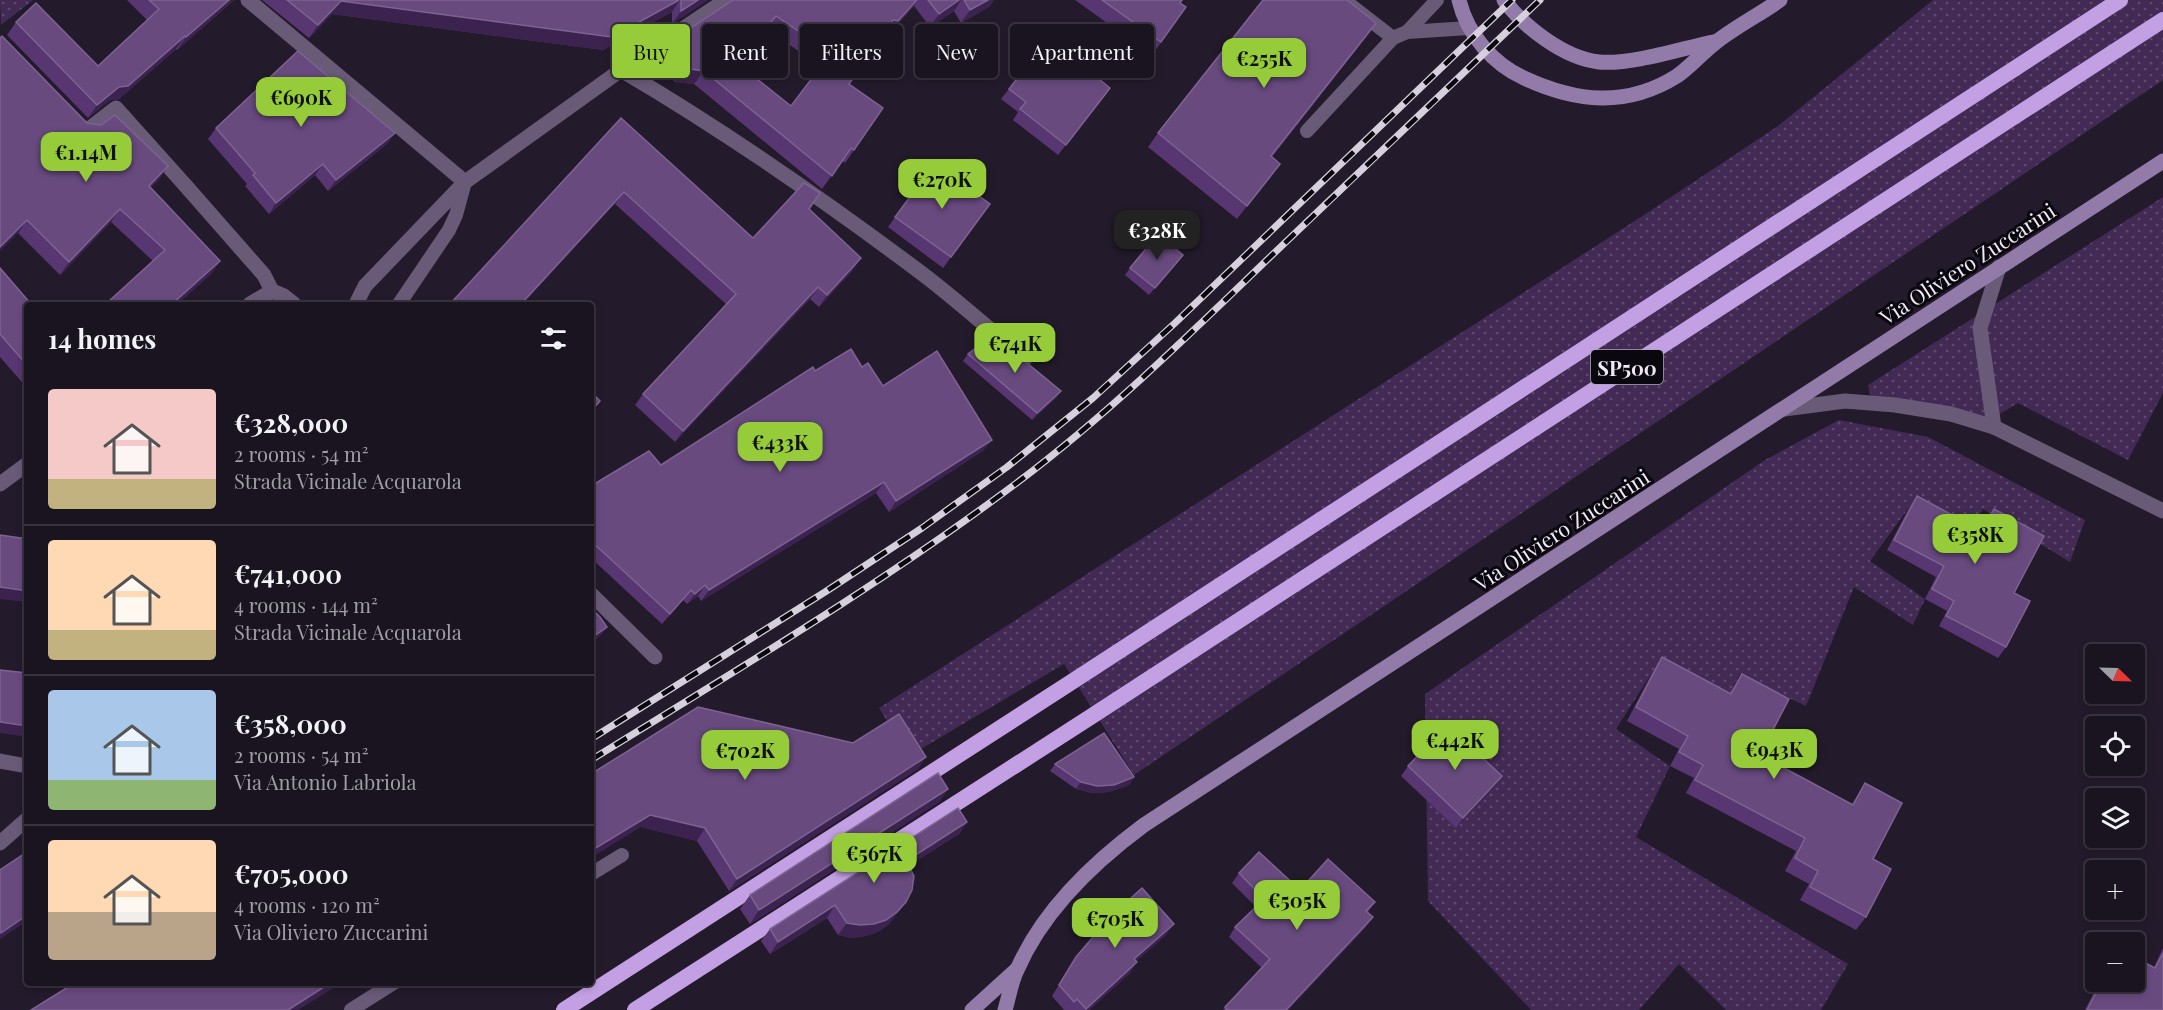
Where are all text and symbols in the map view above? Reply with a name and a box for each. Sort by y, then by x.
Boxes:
chip: Buy [612,24,690,78]
chip: Rent [702,24,788,78]
chip: Filters [800,24,903,78]
chip: New [915,24,998,78]
chip: Apartment [1010,24,1154,78]
pin: €255K [1222,38,1306,89]
text: €255K [1236,44,1292,71]
pin: €690K [259,77,343,128]
text: €690K [270,83,332,110]
pin: €1.14M [37,132,135,183]
text: €1.14M [55,138,117,165]
pin: €270K [900,159,984,210]
text: €270K [912,165,972,192]
street label: Via Oliviero Zuccarini [1873,196,2060,331]
pin: €328K [1115,210,1199,261]
text: €328K [1128,216,1186,243]
text: 14 homes [48,321,156,356]
icon: filters [537,322,570,355]
pin: €741K [973,323,1057,374]
text: €741K [988,329,1042,356]
road number: SP500 [1591,350,1663,384]
text: €328,000 [234,405,348,440]
icon: home [96,413,168,485]
pin: €433K [738,422,822,473]
text: €433K [752,428,808,455]
text: 2 rooms · 54 m² [234,440,369,467]
street label: Via Oliviero Zuccarini [1467,462,1654,597]
text: Strada Vicinale Acquarola [234,467,462,494]
pin: €358K [1933,514,2017,565]
text: €358K [1947,520,2003,547]
text: €741,000 [234,556,342,591]
icon: home [96,564,168,636]
text: 4 rooms · 144 m² [234,591,378,618]
text: Strada Vicinale Acquarola [234,618,462,645]
north arrow [2085,644,2145,704]
map controls [2085,644,2145,992]
text: €358,000 [234,706,347,741]
icon: home [96,714,168,786]
button: locate [2085,716,2145,776]
pin: €442K [1413,720,1497,771]
text: €442K [1426,726,1484,753]
pin: €943K [1732,729,1816,780]
pin: €702K [703,730,787,781]
text: €943K [1745,735,1803,762]
text: €702K [715,736,775,763]
text: 2 rooms · 54 m² [234,741,369,768]
text: Via Antonio Labriola [234,768,416,795]
button: layers [2085,788,2145,848]
pin: €567K [832,833,916,884]
text: €567K [846,839,902,866]
text: €705,000 [234,856,349,891]
button: + [2085,860,2145,920]
icon: home [96,864,168,936]
pin: €505K [1255,880,1339,931]
text: €505K [1268,886,1326,913]
text: 4 rooms · 120 m² [234,891,380,918]
pin: €705K [1073,898,1157,949]
text: €705K [1086,904,1144,931]
text: Via Oliviero Zuccarini [234,918,428,945]
button: − [2085,932,2145,992]

